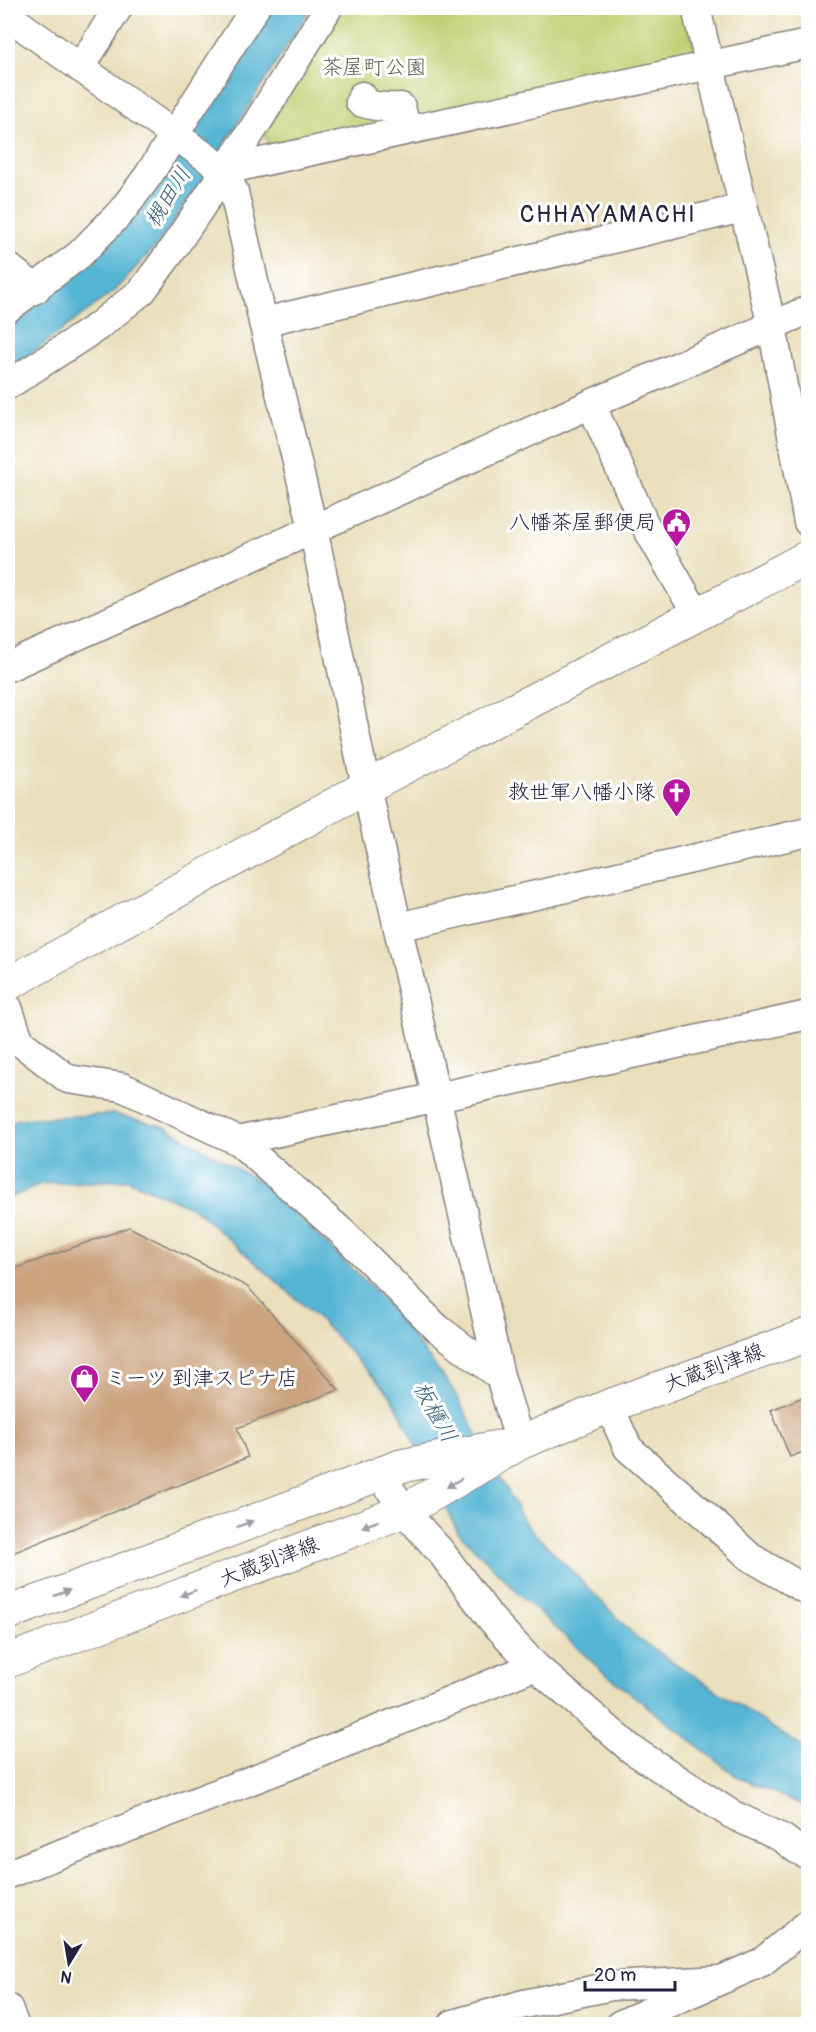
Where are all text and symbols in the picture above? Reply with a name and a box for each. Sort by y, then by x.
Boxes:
park label: 茶屋町公園 [322,54,427,81]
water label: 槻田川 [139,162,197,232]
district label: CHHAYAMACHI [520,200,696,229]
public building icon: 八幡茶屋郵便局 [661,506,693,548]
place label: 八幡茶屋郵便局 [509,509,656,536]
church icon: 救世軍八幡小隊 [660,776,692,818]
place label: 救世軍八幡小隊 [508,779,656,806]
street label: 大蔵到津線 [660,1337,768,1399]
shop icon: ミーツ 到津スピナ店 [68,1362,100,1404]
place label: ミーツ 到津スピナ店 [105,1365,298,1392]
water label: 板櫃川 [407,1376,463,1448]
one-way arrow [446,1477,462,1488]
one-way arrow [236,1519,254,1528]
one-way arrow [361,1519,379,1529]
street label: 大蔵到津線 [215,1531,323,1593]
one-way arrow [53,1587,71,1597]
one-way arrow [178,1588,196,1598]
north arrow [39,1933,99,1993]
scale bar [585,1954,675,1992]
text: 20 m [594,1964,636,1987]
text: N [59,1966,74,1988]

